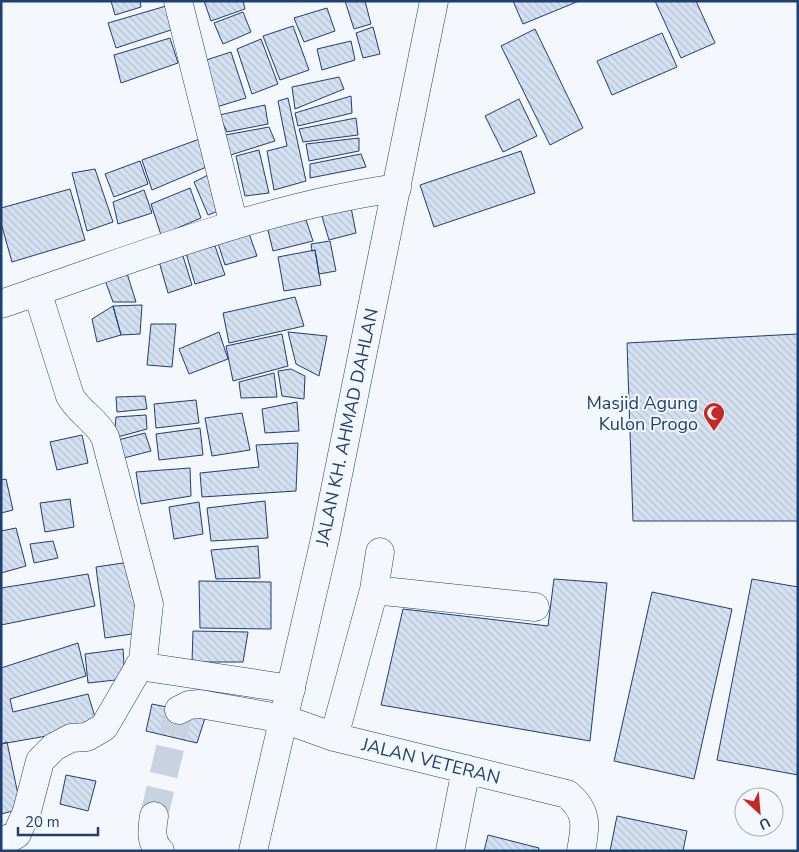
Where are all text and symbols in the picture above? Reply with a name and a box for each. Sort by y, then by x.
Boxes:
street label: JALAN KH. AHMAD DAHLAN [310,306,384,549]
place label: Masjid Agung Kulon Progo [586,391,698,436]
mosque icon: Masjid Agung Kulon Progo [702,401,726,432]
street label: JALAN VETERAN [358,732,503,790]
north arrow [734,787,784,837]
scale bar [18,804,98,836]
text: 20 m [25,812,60,832]
text: U [756,812,773,834]

